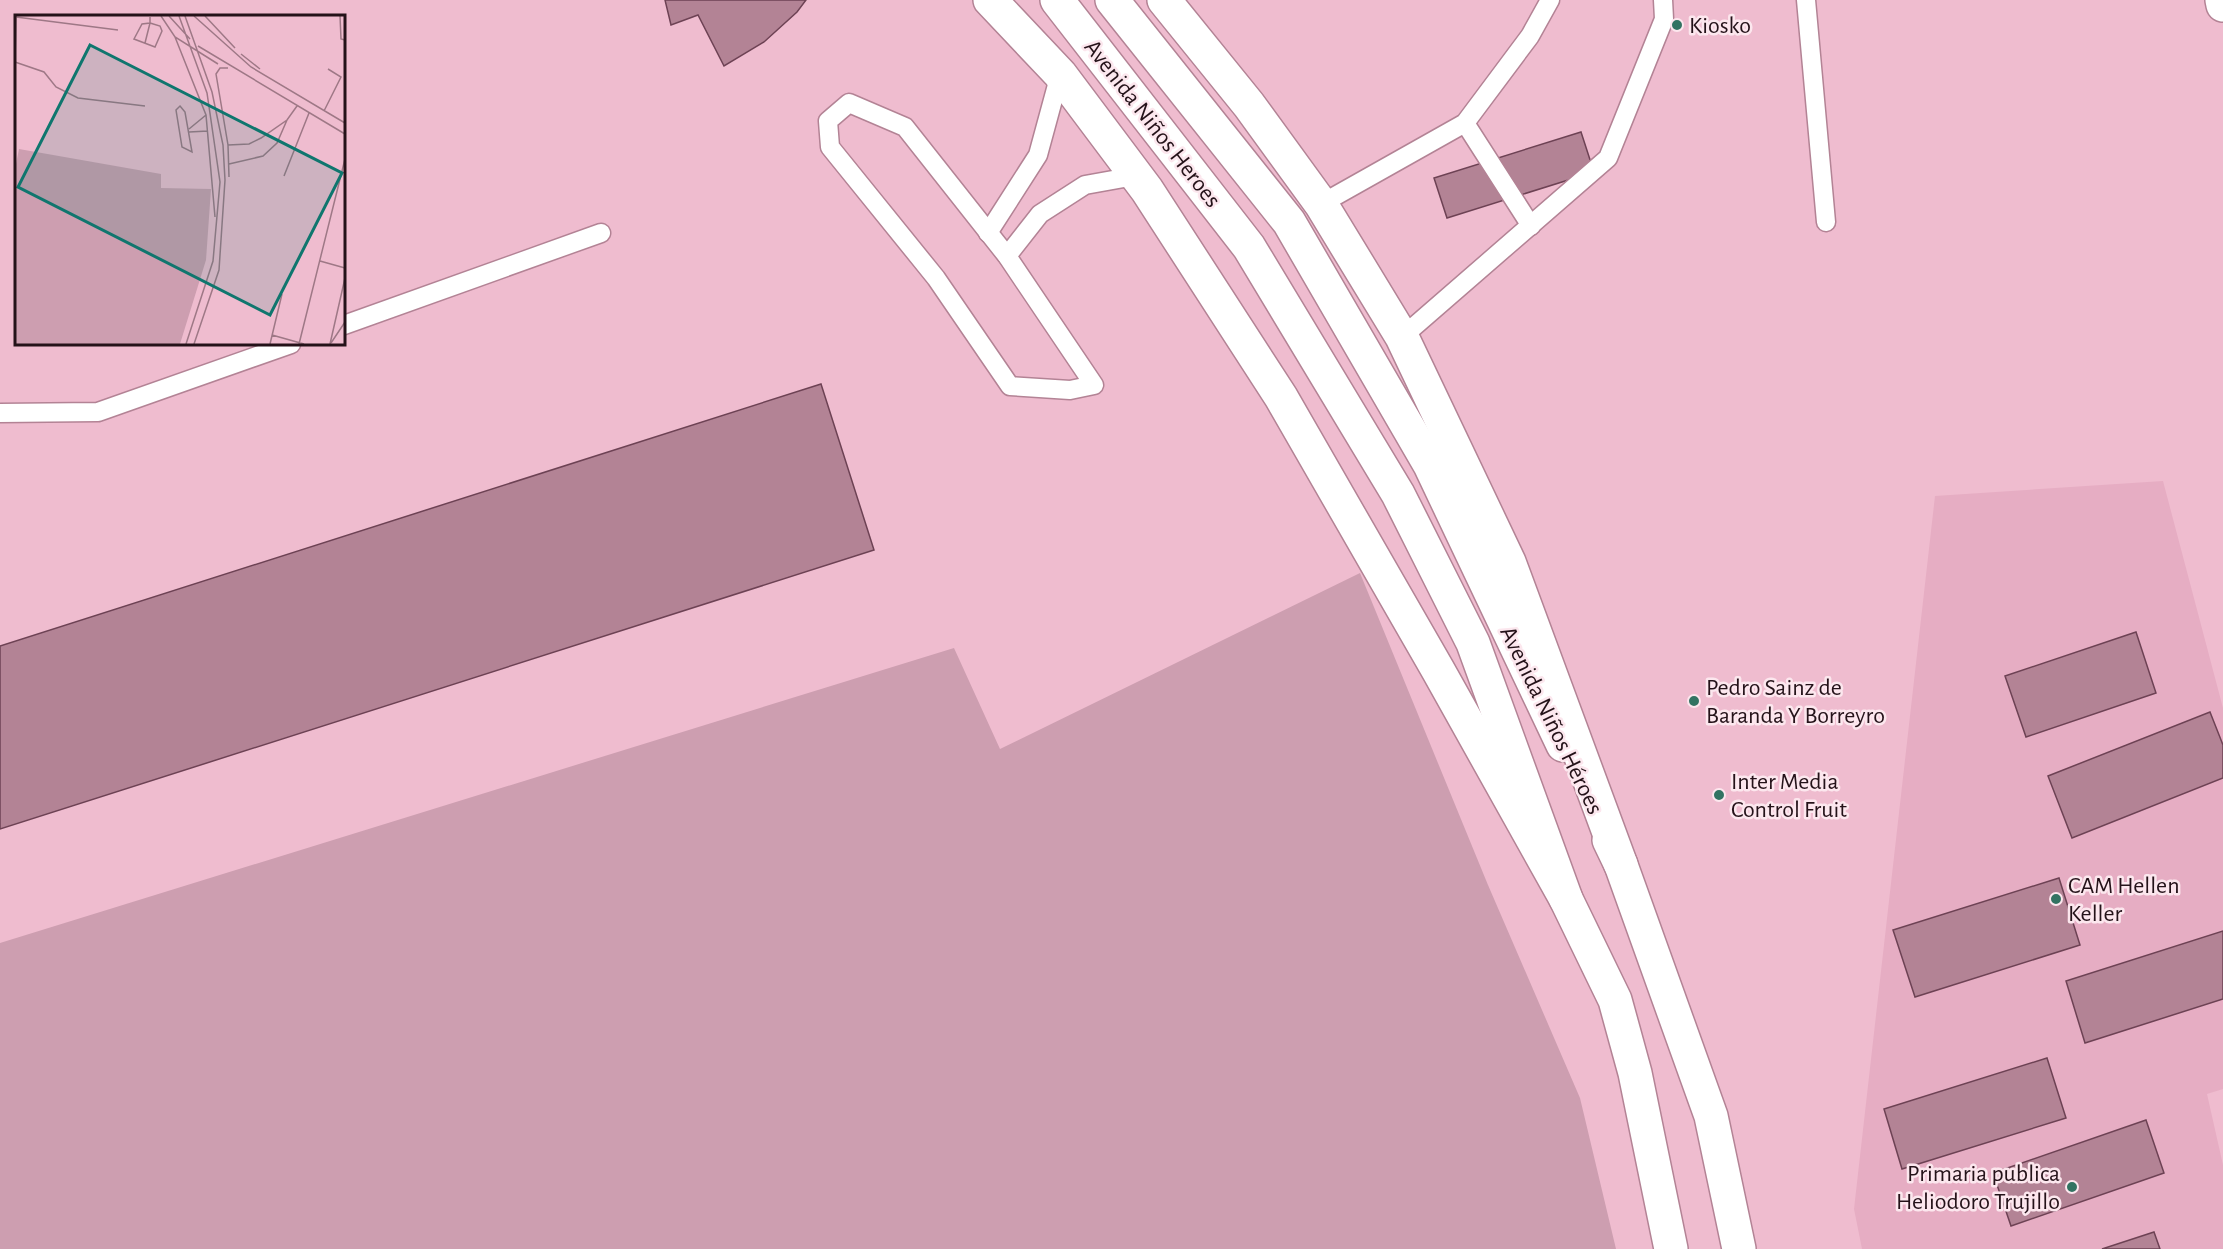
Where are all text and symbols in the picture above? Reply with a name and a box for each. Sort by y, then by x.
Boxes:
place label: Kiosko [1689,14,1751,38]
inset map [15,15,345,345]
marker: Kiosko [1670,18,1684,32]
street label: Avenida Niños Heroes [1079,35,1225,212]
street label: Avenida Niños Héroes [1495,623,1607,818]
place label: Pedro Sainz de Baranda Y Borreyro [1706,676,1885,728]
marker: Pedro Sainz de Baranda Y Borreyro [1687,694,1701,708]
place label: Inter Media Control Fruit [1731,770,1847,822]
marker: Inter Media Control Fruit [1712,788,1726,802]
place label: CAM Hellen Keller [2068,874,2180,926]
marker: CAM Hellen Keller [2049,892,2063,906]
place label: Primaria publica Heliodoro Trujillo [1896,1162,2060,1214]
marker: Primaria publica Heliodoro Trujillo [2065,1180,2079,1194]

